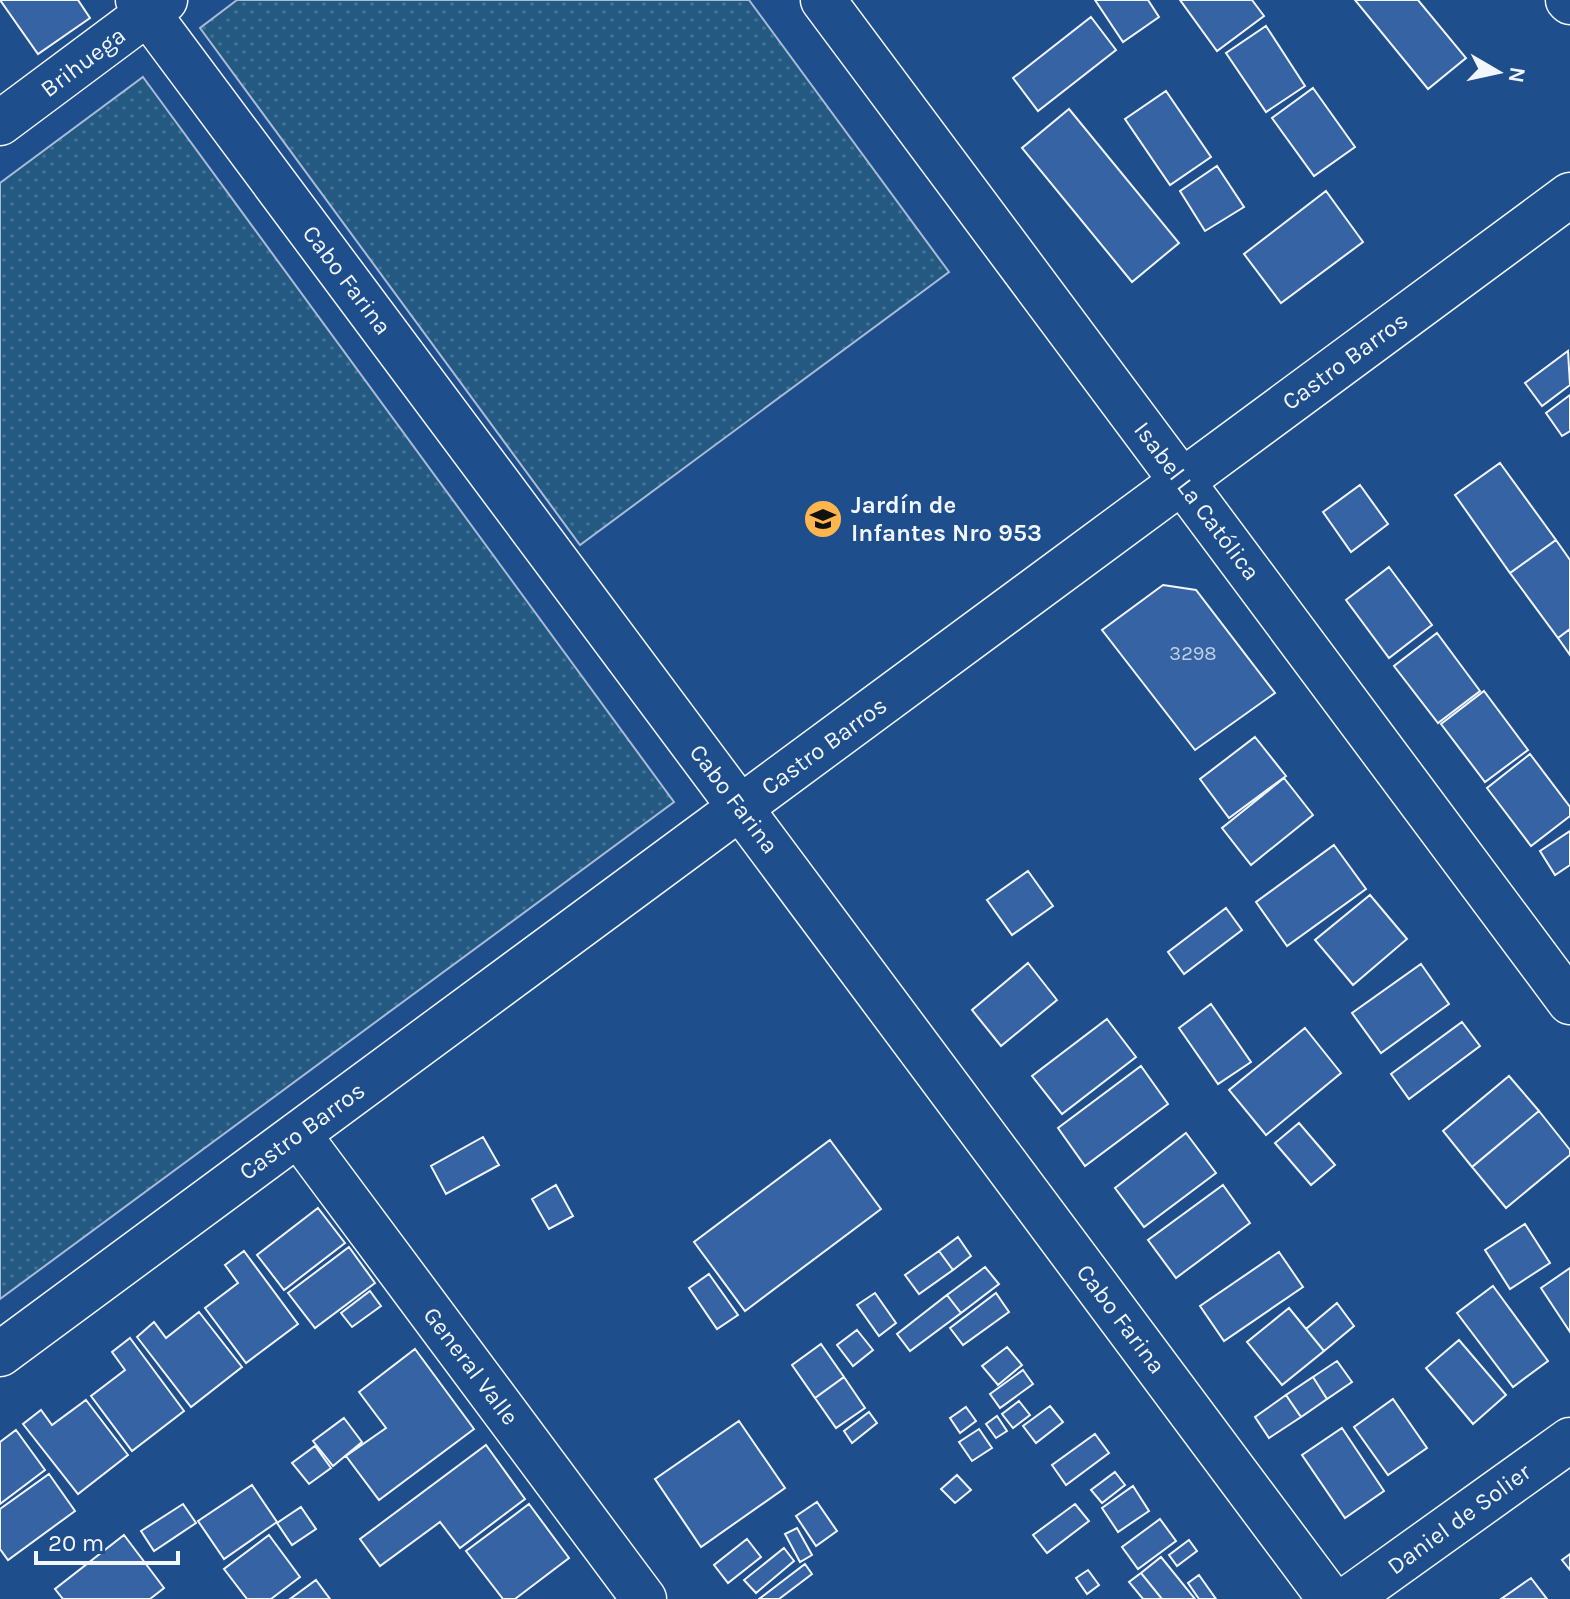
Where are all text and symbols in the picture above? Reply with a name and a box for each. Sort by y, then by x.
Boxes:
street label: Brihuega [35,21,131,103]
north arrow [1458,32,1538,112]
text: N [1503,65,1531,85]
street label: Cabo Farina [297,220,397,340]
street label: Castro Barros [1277,306,1413,416]
street label: Isabel La Católica [1128,416,1266,586]
place label: Jardín de Infantes Nro 953 [851,491,1042,547]
school or university icon: Jardín de Infantes Nro 953 [802,498,844,540]
house number: 3298 [1169,642,1217,665]
street label: Castro Barros [756,691,892,801]
street label: Cabo Farina [684,739,784,859]
street label: Castro Barros [234,1076,370,1186]
street label: Cabo Farina [1071,1259,1171,1379]
street label: General Valle [418,1301,524,1431]
street label: Daniel de Solier [1382,1457,1536,1580]
scale bar [36,1515,178,1565]
text: 20 m [48,1529,104,1557]

